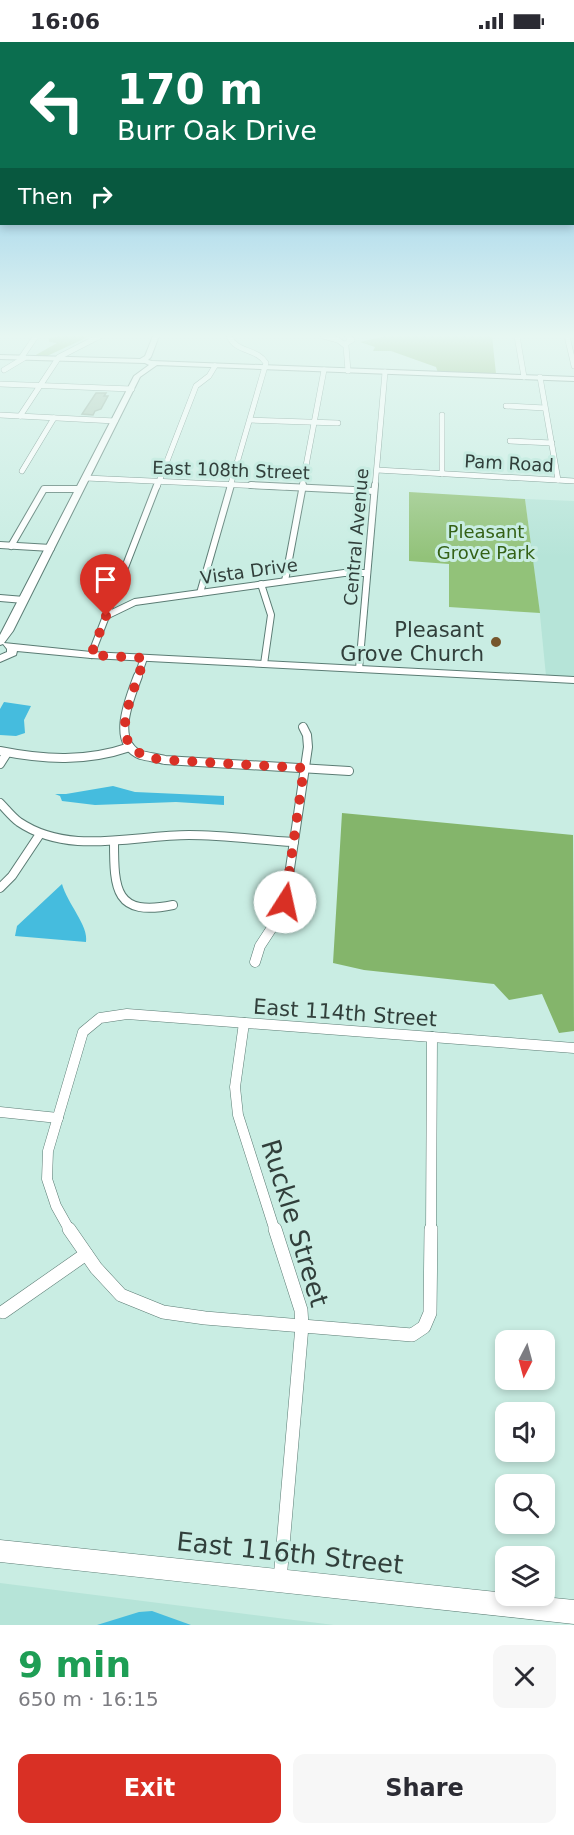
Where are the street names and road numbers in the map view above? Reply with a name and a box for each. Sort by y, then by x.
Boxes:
street label: Pam Road [464,450,554,476]
street label: East 108th Street [152,457,310,483]
street label: Central Avenue [340,467,372,607]
street label: Vista Drive [199,554,299,588]
street label: East 114th Street [252,995,438,1031]
street label: Ruckle Street [255,1136,335,1310]
street label: East 116th Street [175,1526,405,1580]

